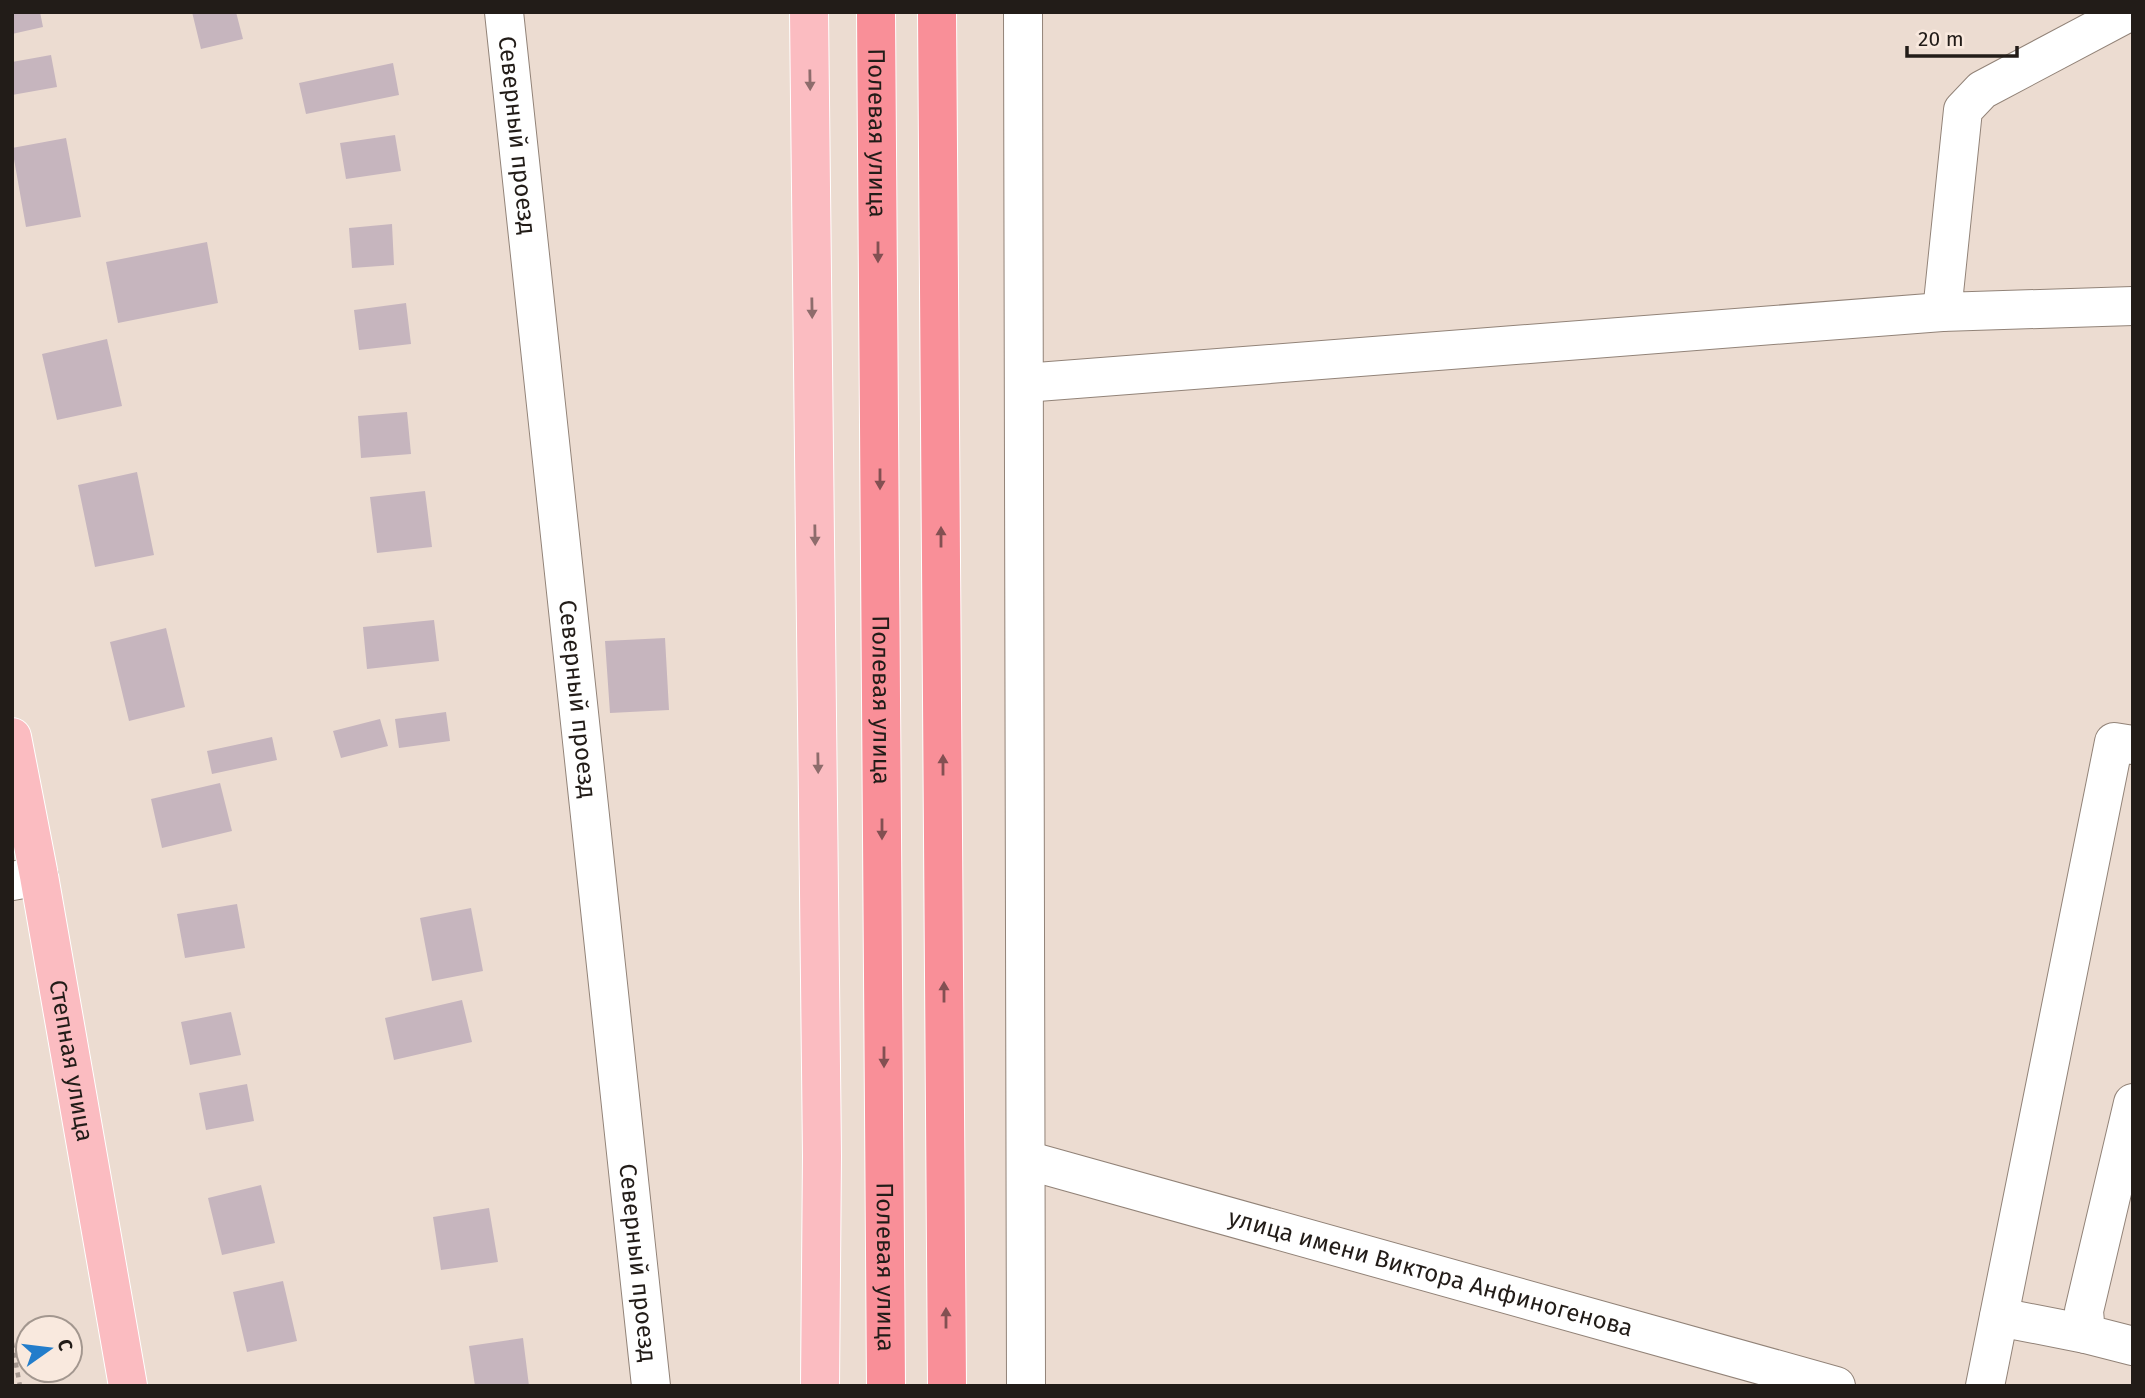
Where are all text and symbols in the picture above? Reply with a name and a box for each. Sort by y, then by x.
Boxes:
scale bar [1907,14,2017,58]
text: 20 m [1918,26,1964,52]
street label: Северный проезд [493,35,542,236]
street label: Полевая улица [862,48,891,218]
one-way arrow [804,70,816,92]
one-way arrow [872,241,884,263]
one-way arrow [807,297,818,319]
one-way arrow [874,469,885,491]
one-way arrow [809,525,821,547]
one-way arrow [935,526,947,548]
street label: Северный проезд [553,598,602,800]
street label: Полевая улица [866,615,896,785]
one-way arrow [812,752,823,774]
one-way arrow [937,753,948,775]
one-way arrow [876,819,888,841]
street label: Степная улица [43,978,99,1144]
one-way arrow [938,981,950,1003]
one-way arrow [878,1046,890,1068]
street label: Северный проезд [613,1162,662,1364]
street label: Полевая улица [871,1182,900,1352]
street label: улица имени Виктора Анфиногенова [1225,1203,1636,1343]
one-way arrow [941,1306,952,1328]
north arrow [14,1314,84,1384]
text: С [53,1337,78,1353]

